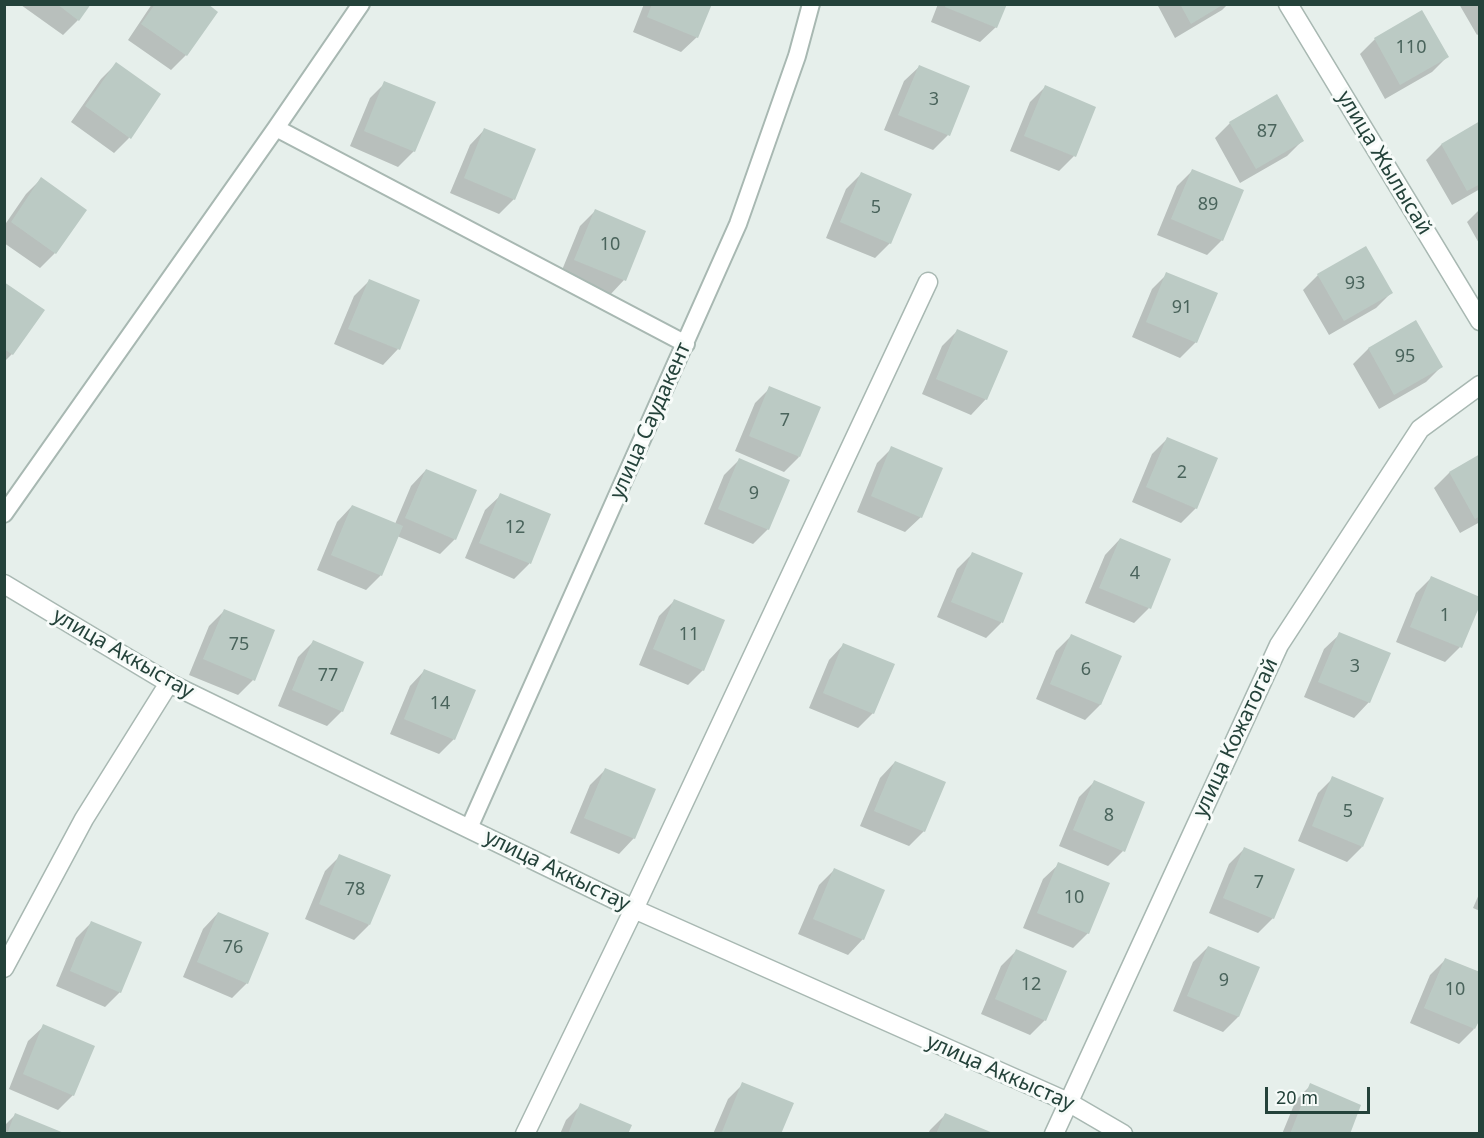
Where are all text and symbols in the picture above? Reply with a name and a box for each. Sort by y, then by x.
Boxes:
house number: 110 [1396,37,1426,59]
street label: улица Жылысай [1331,87,1437,239]
house number: 3 [929,89,939,111]
house number: 87 [1257,121,1277,143]
house number: 89 [1198,194,1218,216]
house number: 5 [871,197,881,219]
house number: 10 [600,234,620,256]
house number: 93 [1345,273,1365,295]
house number: 91 [1172,297,1192,319]
street label: улица Саудакент [605,339,697,503]
house number: 95 [1395,346,1415,368]
house number: 7 [780,410,790,432]
house number: 2 [1177,462,1187,484]
house number: 9 [749,483,759,505]
house number: 12 [505,517,525,539]
house number: 4 [1130,563,1140,585]
street label: улица Аккыстау [48,603,198,705]
house number: 1 [1440,605,1450,627]
house number: 11 [679,624,699,646]
house number: 75 [229,634,249,656]
street label: улица Кожатогай [1188,654,1284,822]
house number: 3 [1350,656,1360,678]
house number: 6 [1081,659,1091,681]
house number: 77 [318,665,338,687]
house number: 14 [430,693,450,715]
house number: 5 [1343,801,1353,823]
house number: 8 [1104,805,1114,827]
street label: улица Аккыстау [480,825,634,917]
house number: 7 [1254,872,1264,894]
house number: 78 [345,879,365,901]
house number: 10 [1064,887,1084,909]
house number: 76 [223,937,243,959]
house number: 9 [1219,970,1229,992]
house number: 12 [1021,974,1041,996]
house number: 10 [1445,979,1465,1001]
street label: улица Аккыстау [922,1029,1078,1117]
scale bar [1268,1075,1373,1113]
text: 20 m [1276,1085,1318,1109]

